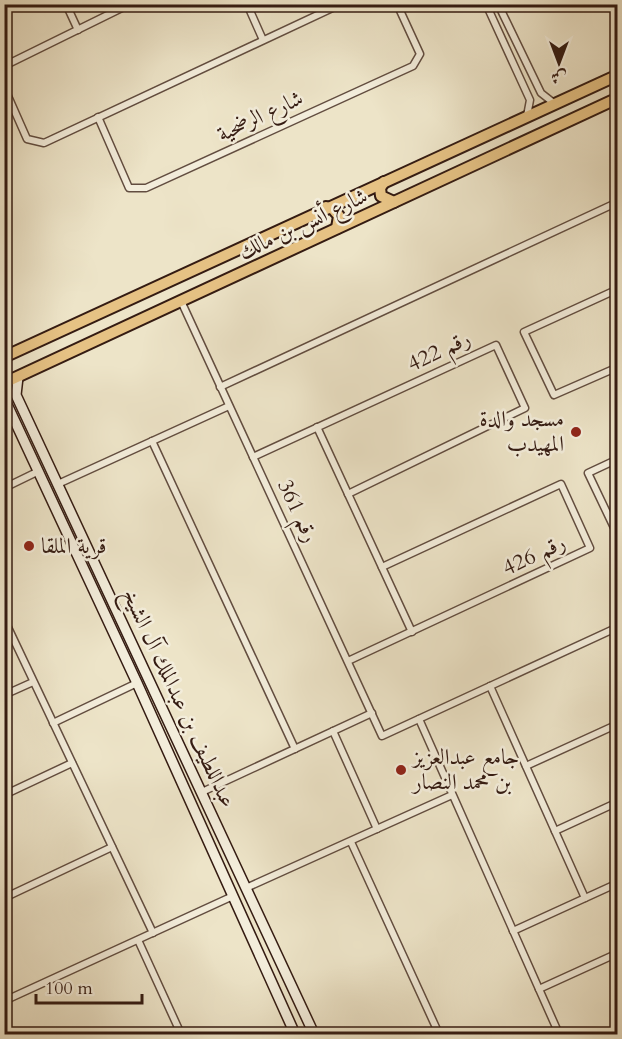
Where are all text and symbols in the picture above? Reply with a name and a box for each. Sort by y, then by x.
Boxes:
north arrow [529,33,589,93]
text: ش [551,66,567,88]
street label: شارع الرضحية [212,83,309,152]
street label: شارع أنس بن مالك [233,180,374,270]
street label: رقم 422 [403,323,478,383]
place label: مسجد والدة المهيدب [479,404,564,459]
marker: مسجد والدة المهيدب [569,425,583,439]
street label: رقم 361 [266,475,326,550]
street label: رقم 426 [498,527,573,587]
place label: قرية الملقا [41,531,106,561]
marker: قرية الملقا [22,539,36,553]
street label: عبداللطيف بن عبدالملك آل الشيخ [111,584,243,814]
place label: جامع عبدالعزيز بن محمد النصار [411,742,519,797]
marker: جامع عبدالعزيز بن محمد النصار [394,763,408,777]
scale bar [36,967,142,1005]
text: 100 m [45,976,93,1001]

